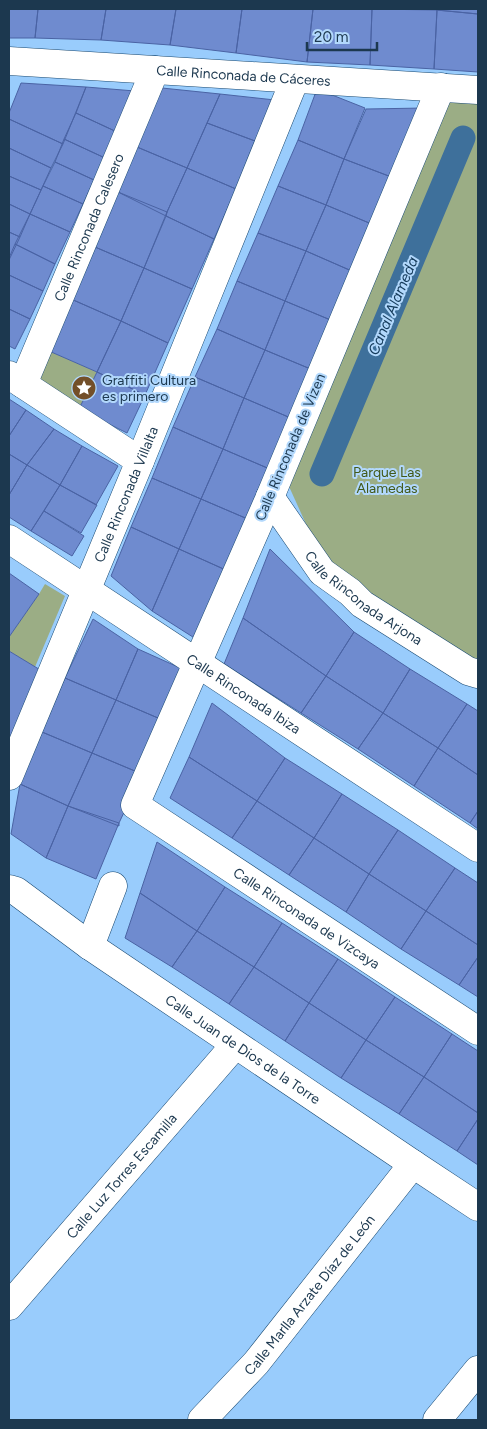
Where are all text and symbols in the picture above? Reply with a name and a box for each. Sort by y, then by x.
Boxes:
scale bar [307,20,377,52]
text: 20 m [314,28,348,46]
street label: Calle Rinconada de Cáceres [156,62,331,90]
street label: Calle Rinconada Calesero [51,151,128,304]
water label: Canal Alameda [364,254,422,358]
street label: Calle Rinconada de Vizen [252,371,329,523]
place label: Graffiti Cultura es primero [102,372,196,405]
place icon: Graffiti Cultura es primero [71,375,97,401]
street label: Calle Rinconada Villalta [91,424,162,565]
park label: Parque Las Alamedas [353,464,421,497]
street label: Calle Rinconada Arjona [301,548,425,649]
street label: Calle Rinconada Ibiza [183,650,304,738]
street label: Calle Rinconada de Vizcaya [230,864,383,973]
street label: Calle Juan de Dios de la Torre [162,991,324,1108]
street label: Calle Luz Torres Escamilla [63,1110,181,1242]
street label: Calle Marlla Arzate Díaz de León [241,1211,379,1379]

